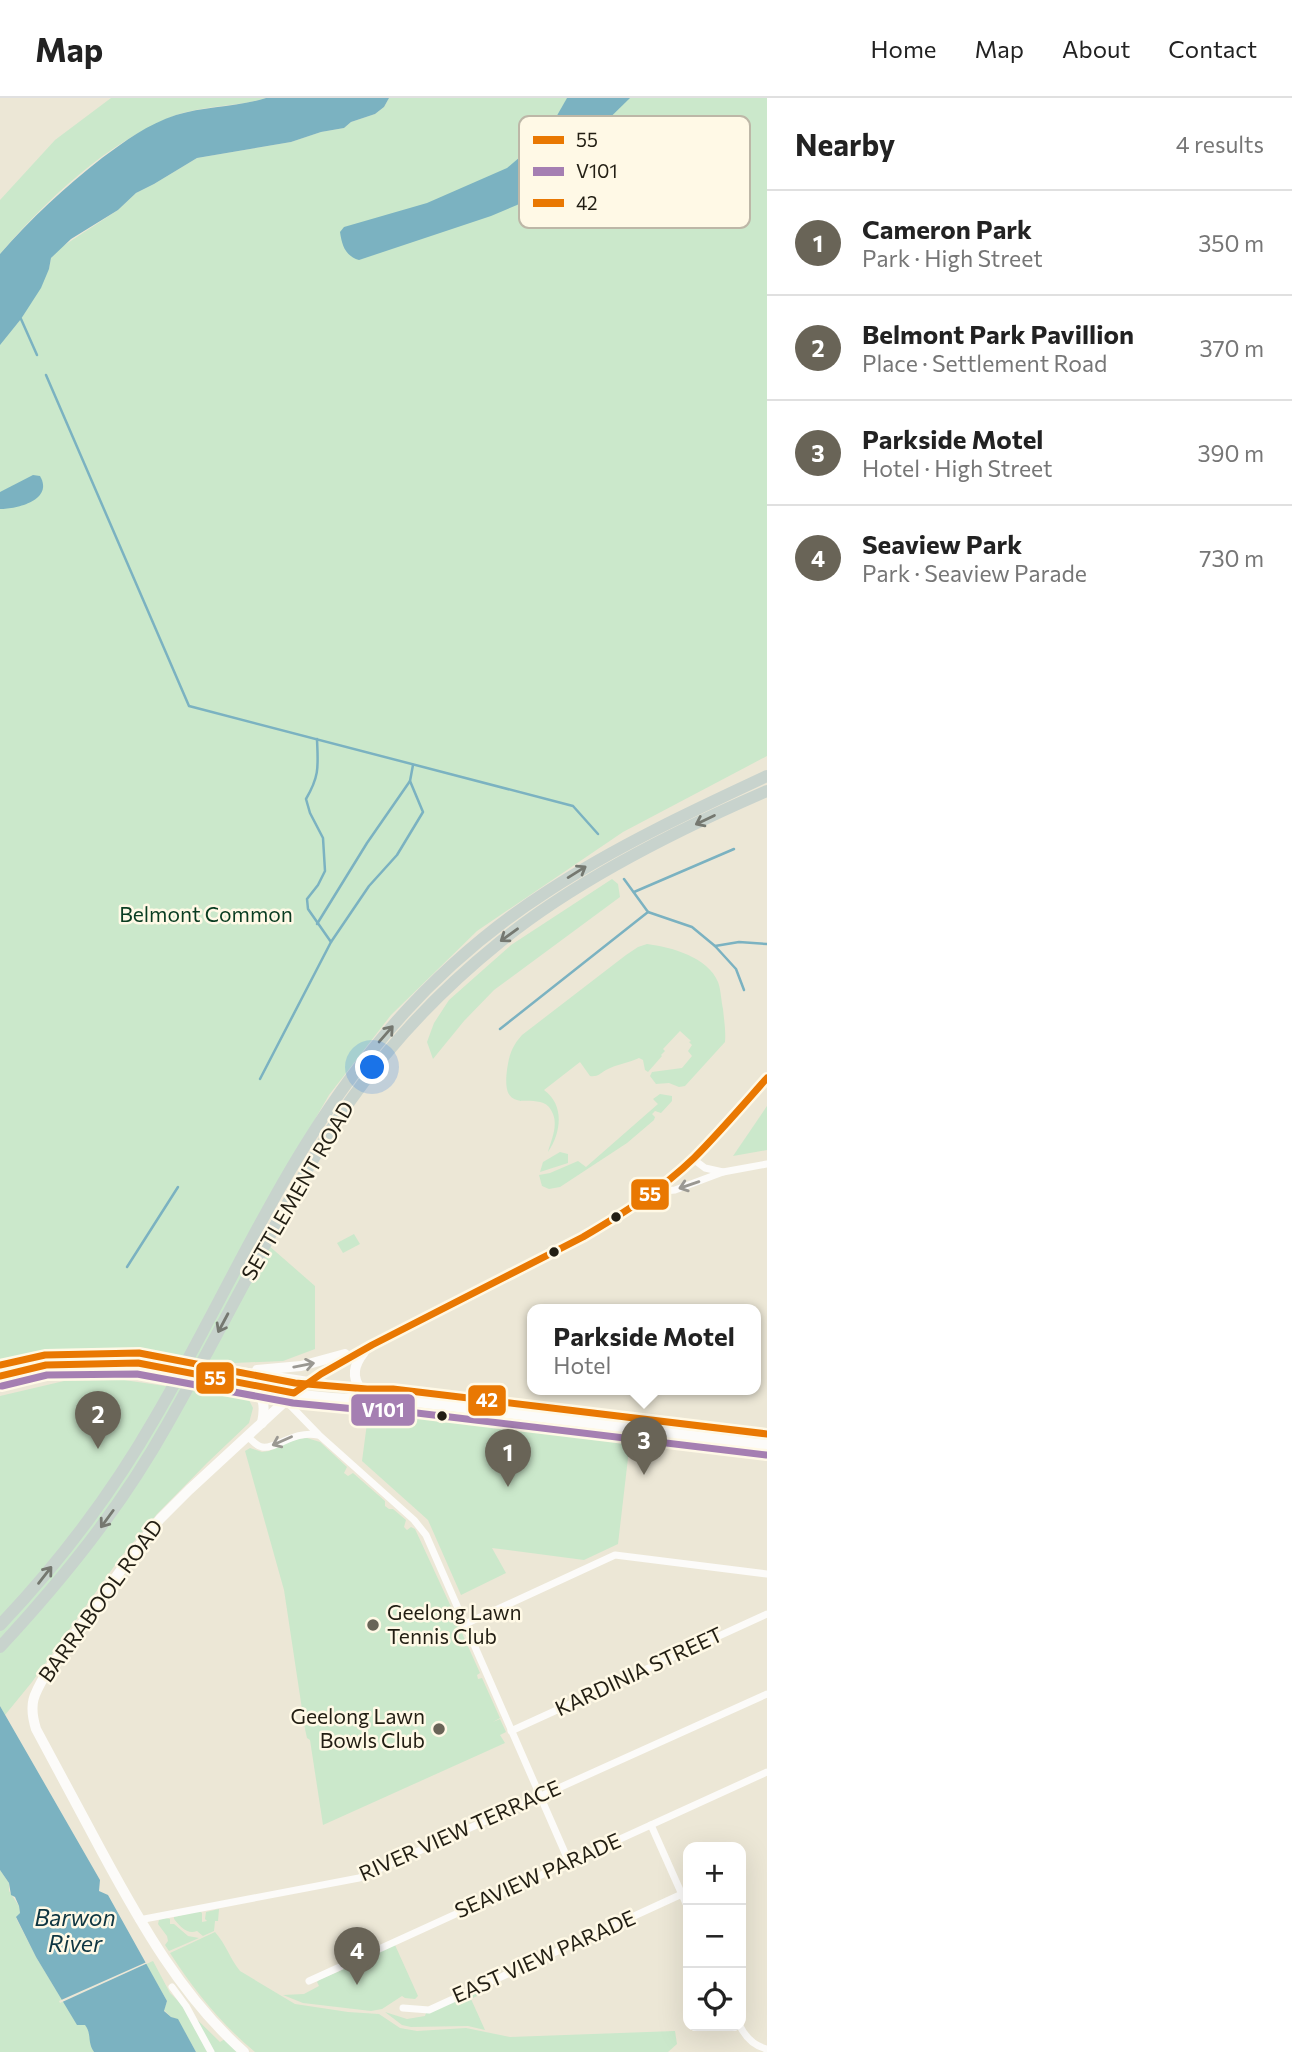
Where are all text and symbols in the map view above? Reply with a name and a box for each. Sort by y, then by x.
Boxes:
text: Map [35,28,103,69]
text: Home [871,34,937,63]
text: Map [975,34,1024,63]
text: About [1062,34,1130,63]
text: Contact [1168,34,1257,63]
legend [519,116,750,228]
text: Nearby [795,125,895,162]
text: 55 [576,128,598,151]
text: 4 results [1176,130,1264,158]
text: V101 [576,159,618,182]
text: 42 [576,191,598,214]
text: Cameron Park [862,213,1032,244]
text: 1 [813,229,823,257]
text: 350 m [1198,229,1264,257]
text: Park · High Street [862,244,1043,272]
text: Belmont Park Pavillion [862,318,1134,349]
text: 2 [811,334,825,362]
text: 370 m [1199,334,1264,362]
text: Place · Settlement Road [862,349,1107,377]
text: Parkside Motel [862,423,1043,454]
text: 3 [811,439,825,467]
text: 390 m [1197,439,1264,467]
text: Hotel · High Street [862,454,1053,482]
text: Seaview Park [862,528,1022,559]
text: 4 [811,544,825,572]
text: 730 m [1199,544,1264,572]
text: Park · Seaview Parade [862,559,1087,587]
one-way arrow [695,814,716,827]
one-way arrow [567,865,587,879]
park label: Belmont Common [119,901,293,926]
one-way arrow [500,927,519,942]
one-way arrow [378,1026,394,1044]
your location [355,1050,389,1084]
street label: SETTLEMENT ROAD [235,1096,358,1284]
line badge: 55 [630,1178,670,1211]
one-way arrow [679,1180,701,1192]
text: 55 [639,1182,661,1205]
unlabelled marker [609,1210,623,1224]
unlabelled marker [547,1245,561,1259]
popup [527,1304,761,1395]
one-way arrow [215,1312,229,1332]
text: Parkside Motel [553,1320,735,1351]
text: Hotel [553,1351,611,1379]
one-way arrow [292,1358,315,1371]
line badge: 55 [195,1361,235,1395]
text: 55 [204,1366,226,1389]
line badge: 42 [467,1384,507,1417]
text: 42 [476,1388,498,1411]
pin: 2 [75,1391,121,1449]
line badge: V101 [350,1393,416,1427]
text: V101 [361,1398,405,1421]
unlabelled marker [435,1409,449,1423]
pin: 3 [621,1417,667,1475]
pin: 1 [485,1429,531,1487]
one-way arrow [271,1435,293,1448]
one-way arrow [100,1509,115,1527]
street label: BARRABOOL ROAD [32,1514,167,1686]
one-way arrow [38,1566,53,1584]
place label: Geelong Lawn Tennis Club [387,1599,521,1648]
marker: Geelong Lawn Tennis Club [365,1617,381,1633]
street label: KARDINIA STREET [551,1621,726,1720]
place label: Geelong Lawn Bowls Club [291,1703,425,1752]
marker: Geelong Lawn Bowls Club [431,1721,447,1737]
street label: RIVER VIEW TERRACE [355,1774,564,1885]
street label: SEAVIEW PARADE [451,1827,624,1922]
map controls [683,1842,746,2031]
button: + [683,1842,746,1905]
water label: Barwon River [34,1903,116,1957]
street label: EAST VIEW PARADE [448,1904,639,2007]
button: − [683,1905,746,1968]
pin: 4 [334,1927,380,1985]
button: locate [683,1968,746,2031]

